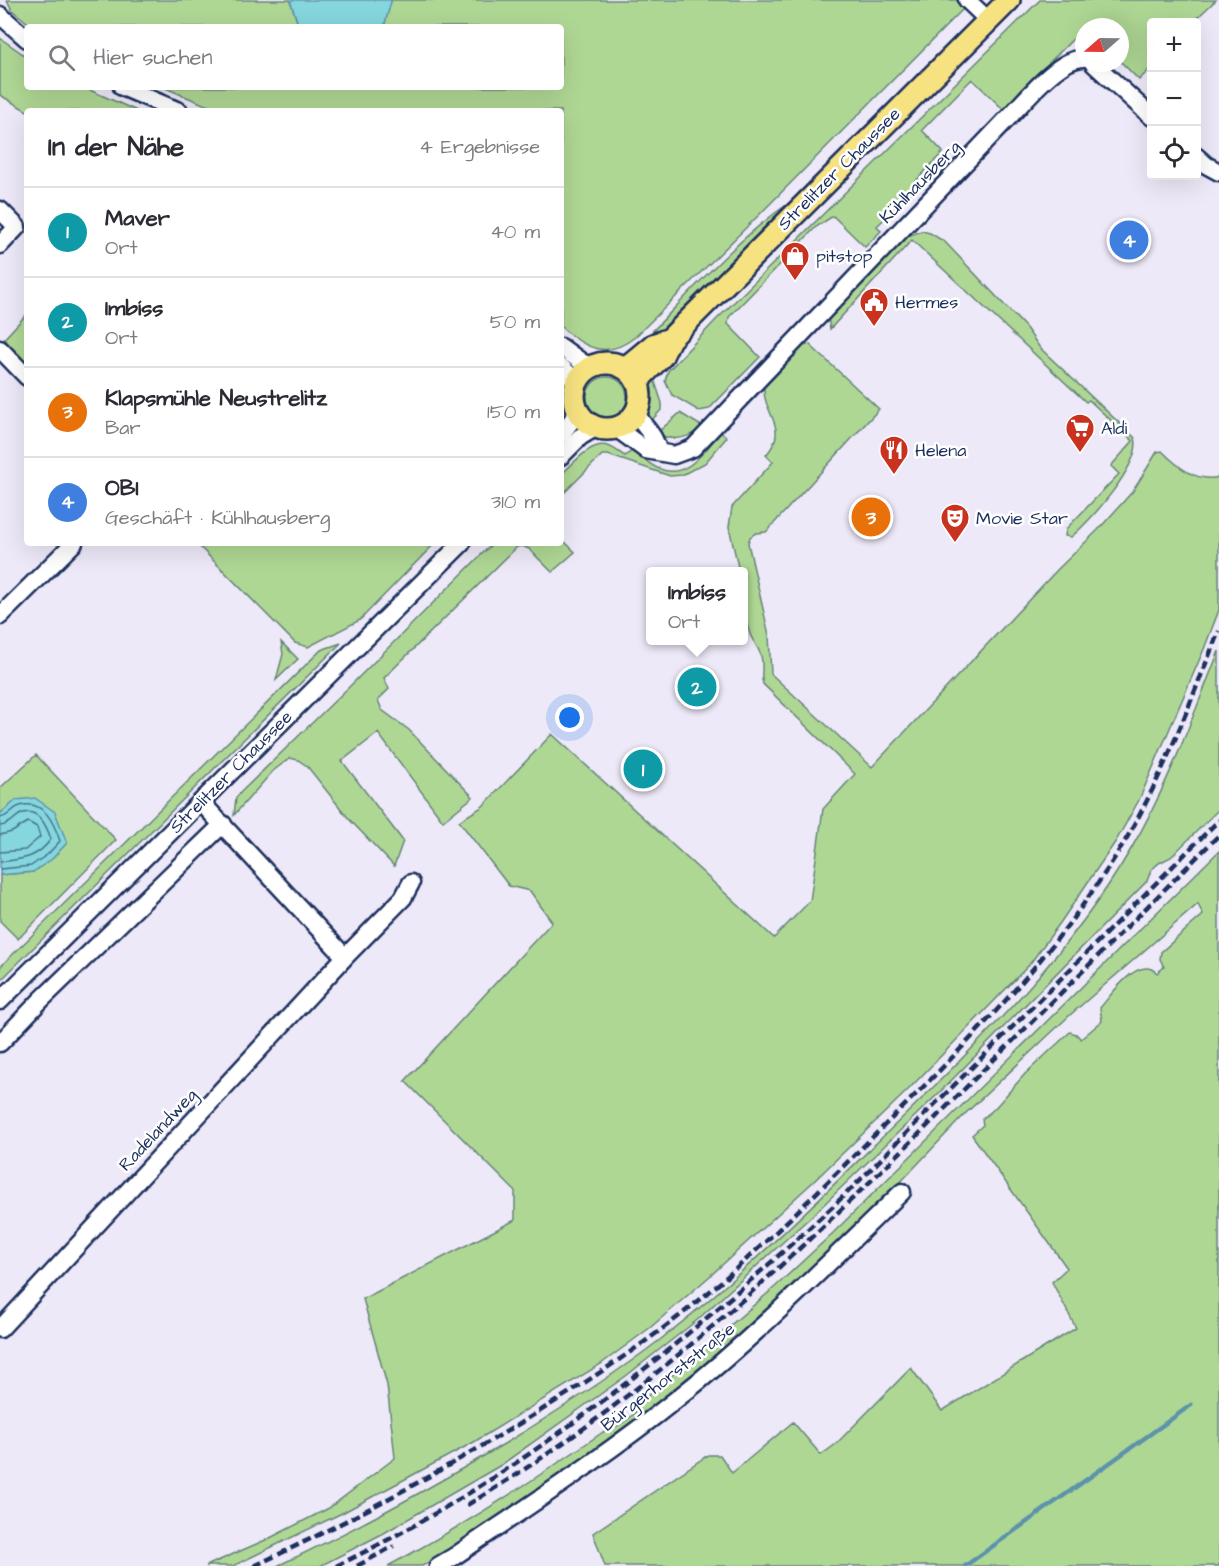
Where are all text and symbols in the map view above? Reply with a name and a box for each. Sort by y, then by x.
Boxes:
north arrow [1075,18,1129,72]
map controls [1147,18,1201,180]
button: + [1147,18,1201,72]
search box [24,24,564,90]
icon: search [45,41,78,74]
text: Hier suchen [93,42,212,73]
button: − [1147,72,1201,126]
street label: Strelitzer Chaussee [772,102,906,236]
button: locate [1147,126,1201,180]
text: In der Nähe [48,129,184,165]
text: 4 Ergebnisse [419,133,540,161]
street label: Kühlhausberg [874,135,967,230]
text: Maver [105,203,170,234]
text: 1 [66,218,69,246]
text: 40 m [490,218,540,246]
pin: 4 [1110,218,1148,262]
text: Ort [105,234,138,262]
shop icon: pitstop [779,240,811,282]
place label: pitstop [816,244,872,269]
public building icon: Hermes [858,286,890,328]
place label: Hermes [895,290,958,315]
text: Imbíss [105,293,163,324]
text: 2 [62,308,73,336]
text: 50 m [490,308,540,336]
text: Ort [105,324,138,352]
text: Klapsmühle Neustrelitz [105,383,327,414]
text: 3 [62,398,73,426]
text: 150 m [487,398,540,426]
supermarket icon: Aldi [1064,412,1096,454]
text: Bar [105,414,140,442]
place label: Aldi [1101,416,1128,441]
restaurant icon: Helena [878,434,910,476]
place label: Helena [915,438,966,463]
text: OBI [105,473,139,504]
text: 4 [61,488,74,516]
text: 310 m [491,488,540,516]
pin: 3 [852,494,890,540]
theatre icon: Movie Star [939,502,971,544]
text: Geschäft · Kühlhausberg [105,504,330,532]
place label: Movie Star [976,506,1068,531]
popup [646,567,748,645]
text: Imbíss [668,577,726,608]
text: Ort [668,608,700,636]
pin: 2 [678,664,716,710]
your location [555,703,584,732]
street label: Strelitzer Chaussee [164,705,298,839]
pin: 1 [624,746,662,792]
street label: Radelandweg [113,1083,204,1178]
street label: Bürgerhorststraße [596,1316,741,1438]

